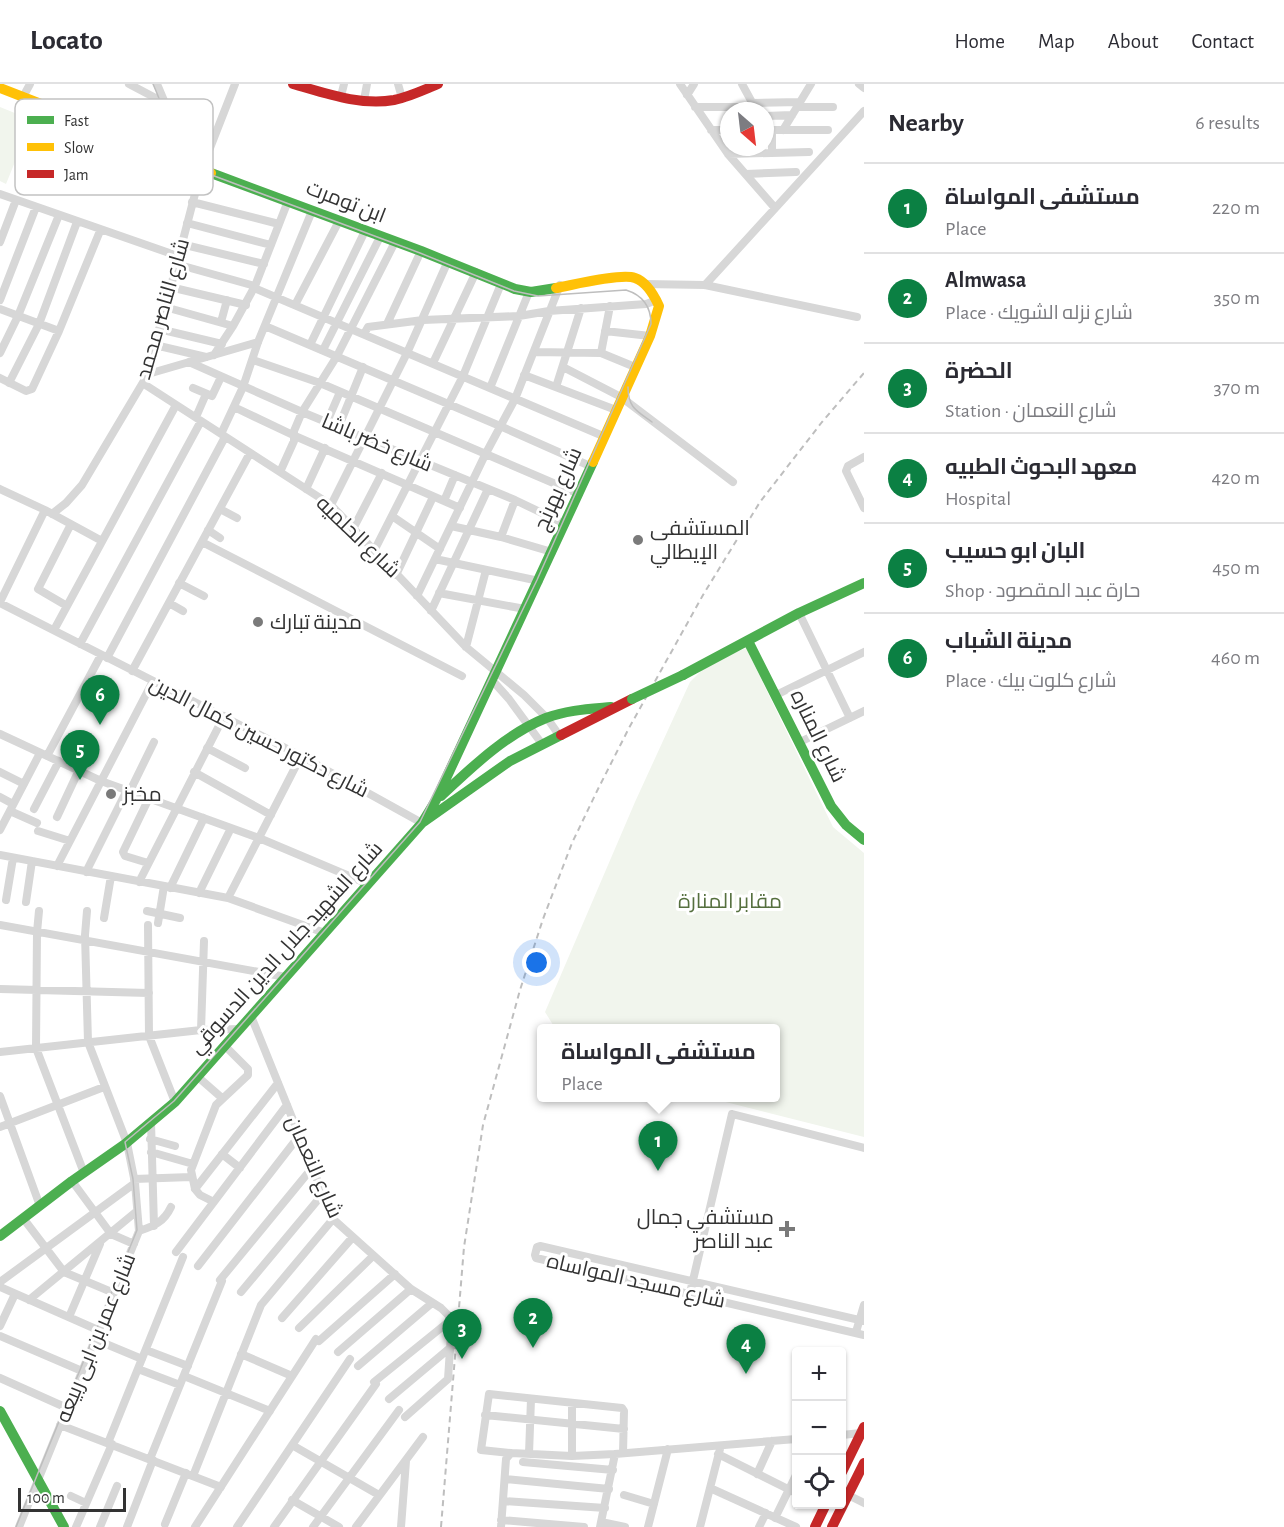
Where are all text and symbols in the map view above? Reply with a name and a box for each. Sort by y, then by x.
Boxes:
text: Locato [30,27,103,55]
text: Home [954,31,1005,52]
text: Map [1038,31,1075,52]
text: About [1108,31,1158,52]
text: Contact [1191,31,1254,52]
legend [15,99,213,195]
north arrow [720,102,774,156]
text: Nearby [888,110,964,136]
text: Fast [64,113,89,129]
text: 6 results [1195,113,1260,133]
text: Slow [64,140,94,156]
text: Jam [64,167,89,183]
street label: ابن تومرت [303,177,389,229]
text: مستشفى المواساة [945,186,1140,208]
text: 1 [904,198,911,218]
text: 220 m [1212,198,1260,218]
text: Place [945,219,986,239]
street label: شارع الناصر محمد [133,236,196,383]
text: Almwasa [945,269,1026,291]
text: 2 [903,288,912,308]
text: 350 m [1214,288,1260,308]
text: Place · شارع نزله الشويك [945,303,1133,323]
text: الحضرة [945,360,1013,382]
text: 3 [903,378,912,398]
text: 370 m [1214,378,1260,398]
text: Station · شارع النعمان [945,401,1117,421]
street label: شارع خضر باشا [317,410,435,479]
street label: شارع بهرنج [530,444,588,535]
text: معهد البحوث الطبيه [945,456,1137,478]
text: 4 [902,468,913,488]
text: 420 m [1211,468,1260,488]
text: Hospital [945,489,1011,509]
street label: شارع الحلميه [310,492,404,584]
place label: المستشفى الإيطالي [650,518,750,568]
marker: المستشفى الإيطالي [631,533,645,547]
text: البان ابو حسيب [945,540,1085,562]
text: 5 [903,558,912,578]
text: 450 m [1212,558,1260,578]
text: Shop · حارة عبد المقصود [945,581,1140,601]
place label: مدينة تبارك [270,612,362,634]
marker: مدينة تبارك [251,615,265,629]
text: مدينة الشباب [945,630,1072,652]
text: 6 [903,648,912,668]
text: 460 m [1211,648,1260,668]
text: Place · شارع كلوت بيك [945,671,1117,691]
street label: شارع دكتور حسين كمال الدين [145,673,372,804]
pin: 6 [80,676,120,725]
street label: شارع المناره [784,686,849,787]
pin: 5 [60,730,100,780]
place label: مخبز [122,784,162,806]
marker: مخبز [104,787,118,801]
street label: شارع الشهيد جلال الدين الدسوقي [185,838,390,1061]
park label: مقابر المنارة [678,891,782,913]
your location [522,948,551,977]
popup [537,1024,780,1102]
text: مستشفى المواساة [561,1041,756,1063]
text: Place [561,1074,603,1094]
street label: شارع النعمان [279,1113,346,1222]
pin: 1 [638,1122,678,1171]
place label: مستشفي جمال عبد الناصر [637,1207,774,1253]
marker: مستشفي جمال عبد الناصر [778,1220,796,1238]
street label: شارع عمر بن ابى ربيعه [52,1250,142,1427]
street label: شارع مسجد المواساه [544,1250,727,1315]
pin: 2 [514,1298,552,1348]
pin: 3 [442,1310,482,1359]
pin: 4 [726,1324,766,1374]
map controls [792,1347,846,1509]
button: + [792,1347,846,1401]
button: − [792,1401,846,1455]
button: locate [792,1455,846,1509]
scale bar [18,1485,126,1512]
text: 100 m [27,1490,65,1506]

